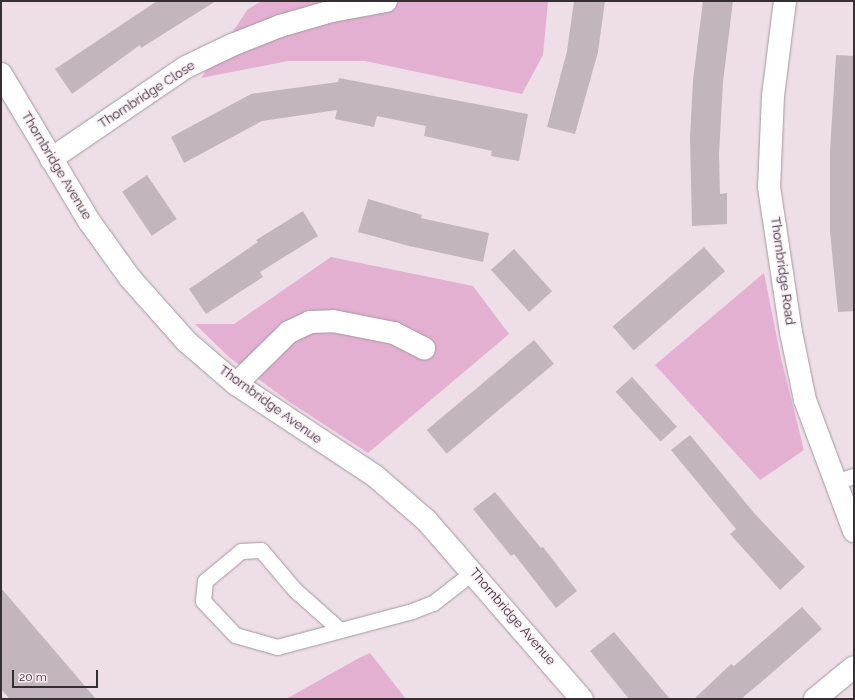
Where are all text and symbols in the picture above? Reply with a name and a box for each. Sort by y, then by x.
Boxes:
street label: Thornbridge Close [96,58,198,132]
street label: Thornbridge Avenue [18,109,94,223]
street label: Thornbridge Road [767,216,797,326]
street label: Thornbridge Avenue [215,362,325,448]
street label: Thornbridge Avenue [466,565,558,669]
scale bar [14,662,100,688]
text: 20 m [19,670,47,684]

